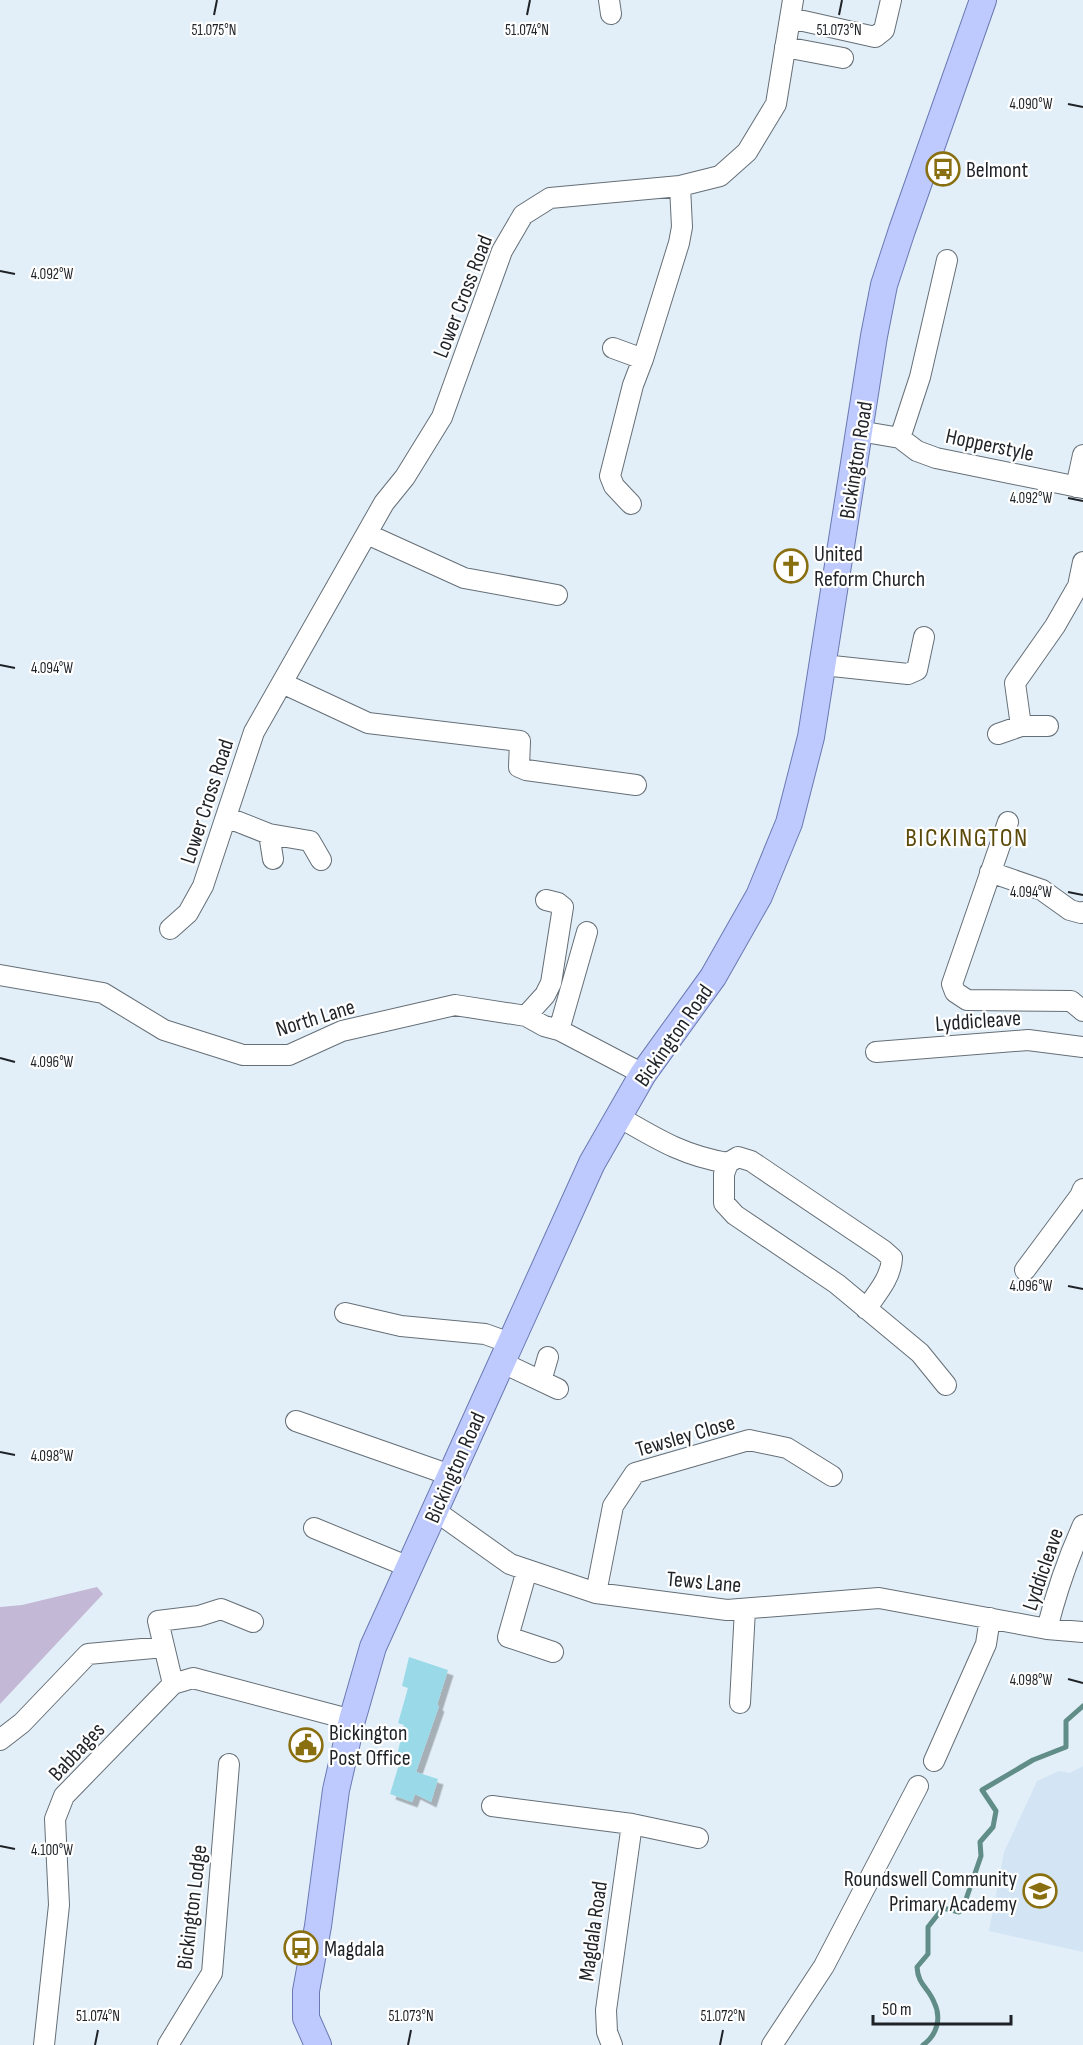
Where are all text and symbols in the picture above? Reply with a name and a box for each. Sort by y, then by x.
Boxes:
text: 51.075°N [192,21,236,40]
text: 51.074°N [505,21,549,40]
text: 51.073°N [816,21,862,40]
text: 4.090°W [1010,95,1053,114]
bus stop icon: Belmont [925,151,961,187]
place label: Belmont [966,157,1029,184]
street label: Lower Cross Road [428,231,499,362]
text: 4.092°W [31,265,73,284]
street label: Bickington Road [834,400,879,521]
street label: Hopperstyle [943,423,1036,468]
text: 4.092°W [1010,489,1052,508]
place label: United Reform Church [814,541,925,593]
church icon: United Reform Church [773,548,809,584]
text: 4.094°W [31,659,73,678]
street label: Lower Cross Road [175,736,240,867]
district label: BICKINGTON [905,823,1029,854]
text: 4.094°W [1010,883,1052,902]
street label: Bickington Road [629,980,719,1092]
street label: North Lane [273,994,358,1043]
street label: Lyddicleave [934,1005,1022,1038]
text: 4.096°W [31,1053,74,1072]
text: 4.096°W [1010,1277,1053,1296]
street label: Bickington Road [419,1408,492,1527]
street label: Tewsley Close [633,1409,738,1463]
text: 4.098°W [31,1447,74,1466]
street label: Lyddicleave [1017,1525,1070,1614]
street label: Tews Lane [665,1566,742,1599]
text: 4.098°W [1010,1671,1053,1690]
street label: Babbages [43,1717,111,1787]
place label: Bickington Post Office [329,1720,411,1772]
public building icon: Bickington Post Office [288,1727,324,1763]
text: 4.100°W [31,1841,73,1860]
street label: Bickington Lodge [171,1843,214,1971]
place label: Roundswell Community Primary Academy [844,1866,1018,1918]
school or university icon: Roundswell Community Primary Academy [1022,1873,1058,1909]
street label: Magdala Road [573,1880,614,1983]
bus stop icon: Magdala [283,1930,319,1966]
place label: Magdala [324,1936,384,1963]
scale bar [873,1988,1011,2026]
text: 50 m [882,1999,912,2020]
text: 51.074°N [76,2007,120,2026]
text: 51.073°N [388,2007,434,2026]
text: 51.072°N [700,2007,746,2026]

